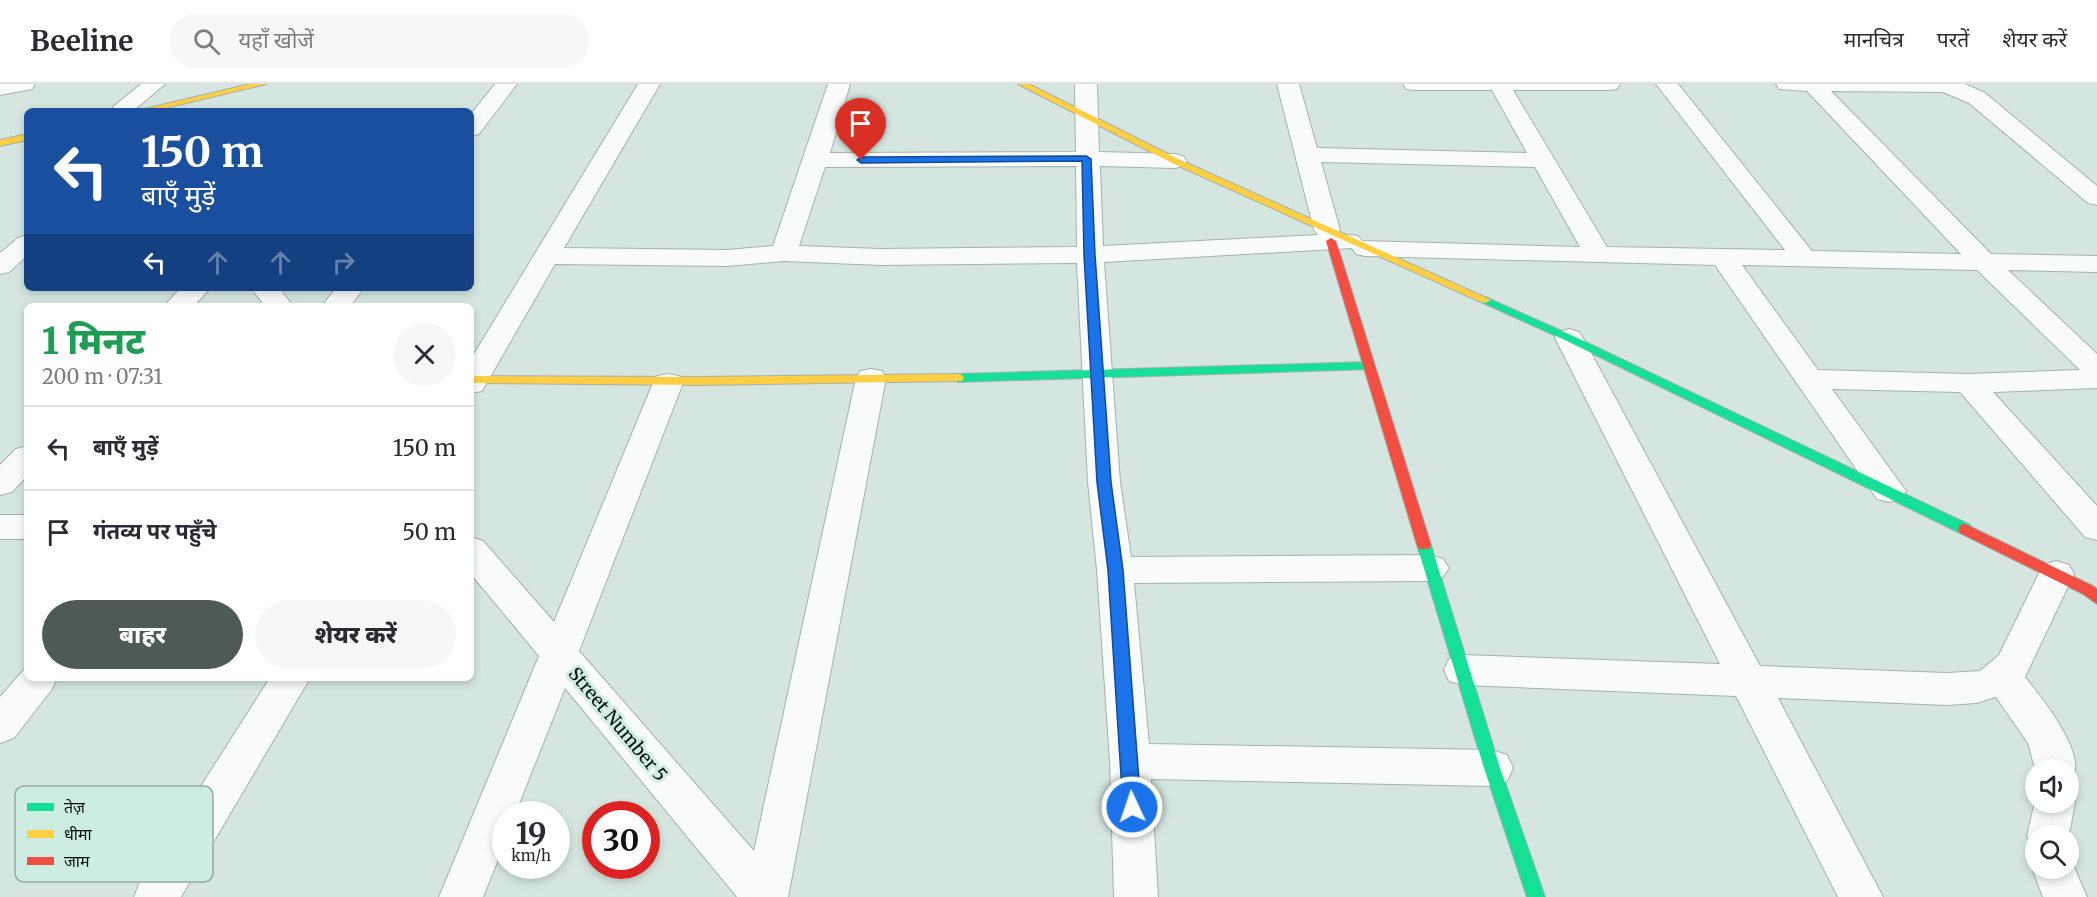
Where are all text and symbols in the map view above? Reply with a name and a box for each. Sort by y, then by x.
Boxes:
search box [169,14,589,68]
text: Beeline [30,23,133,59]
icon: search [190,25,223,58]
text: यहाँ खोजें [238,26,314,54]
text: मानचित्र [1844,26,1904,53]
text: परतें [1937,26,1969,53]
text: शेयर करें [2002,26,2067,53]
pin [835,98,886,160]
icon: arrive [844,107,877,140]
text: 150 m [141,126,263,178]
icon: left [42,132,120,210]
text: बाएँ मुड़ें [141,178,215,212]
icon: left [138,246,171,279]
icon: ahead [201,246,234,279]
icon: ahead [264,246,297,279]
icon: right [327,246,360,279]
text: 1 मिनट [42,319,145,364]
button: close [393,323,456,386]
text: 200 m · 07:31 [42,364,163,389]
icon: left [42,432,75,465]
text: बाएँ मुड़ें [93,433,159,461]
text: 150 m [393,434,456,462]
icon: arrive [42,516,75,549]
text: गंतव्य पर पहुँचे [93,517,217,545]
text: 50 m [402,518,456,546]
button: बाहर [42,600,243,669]
button: शेयर करें [255,600,456,669]
street label: Street Number 5 [564,662,672,786]
map controls [2025,759,2079,879]
button: sound [2025,759,2079,813]
position arrow [1100,775,1164,839]
legend [15,786,213,882]
text: तेज़ [64,797,86,817]
speed limit sign: 30 [582,801,660,879]
text: 19 [515,814,547,852]
text: धीमा [64,824,93,844]
button: search [2025,825,2079,879]
text: km/h [511,846,551,865]
text: जाम [64,851,90,871]

